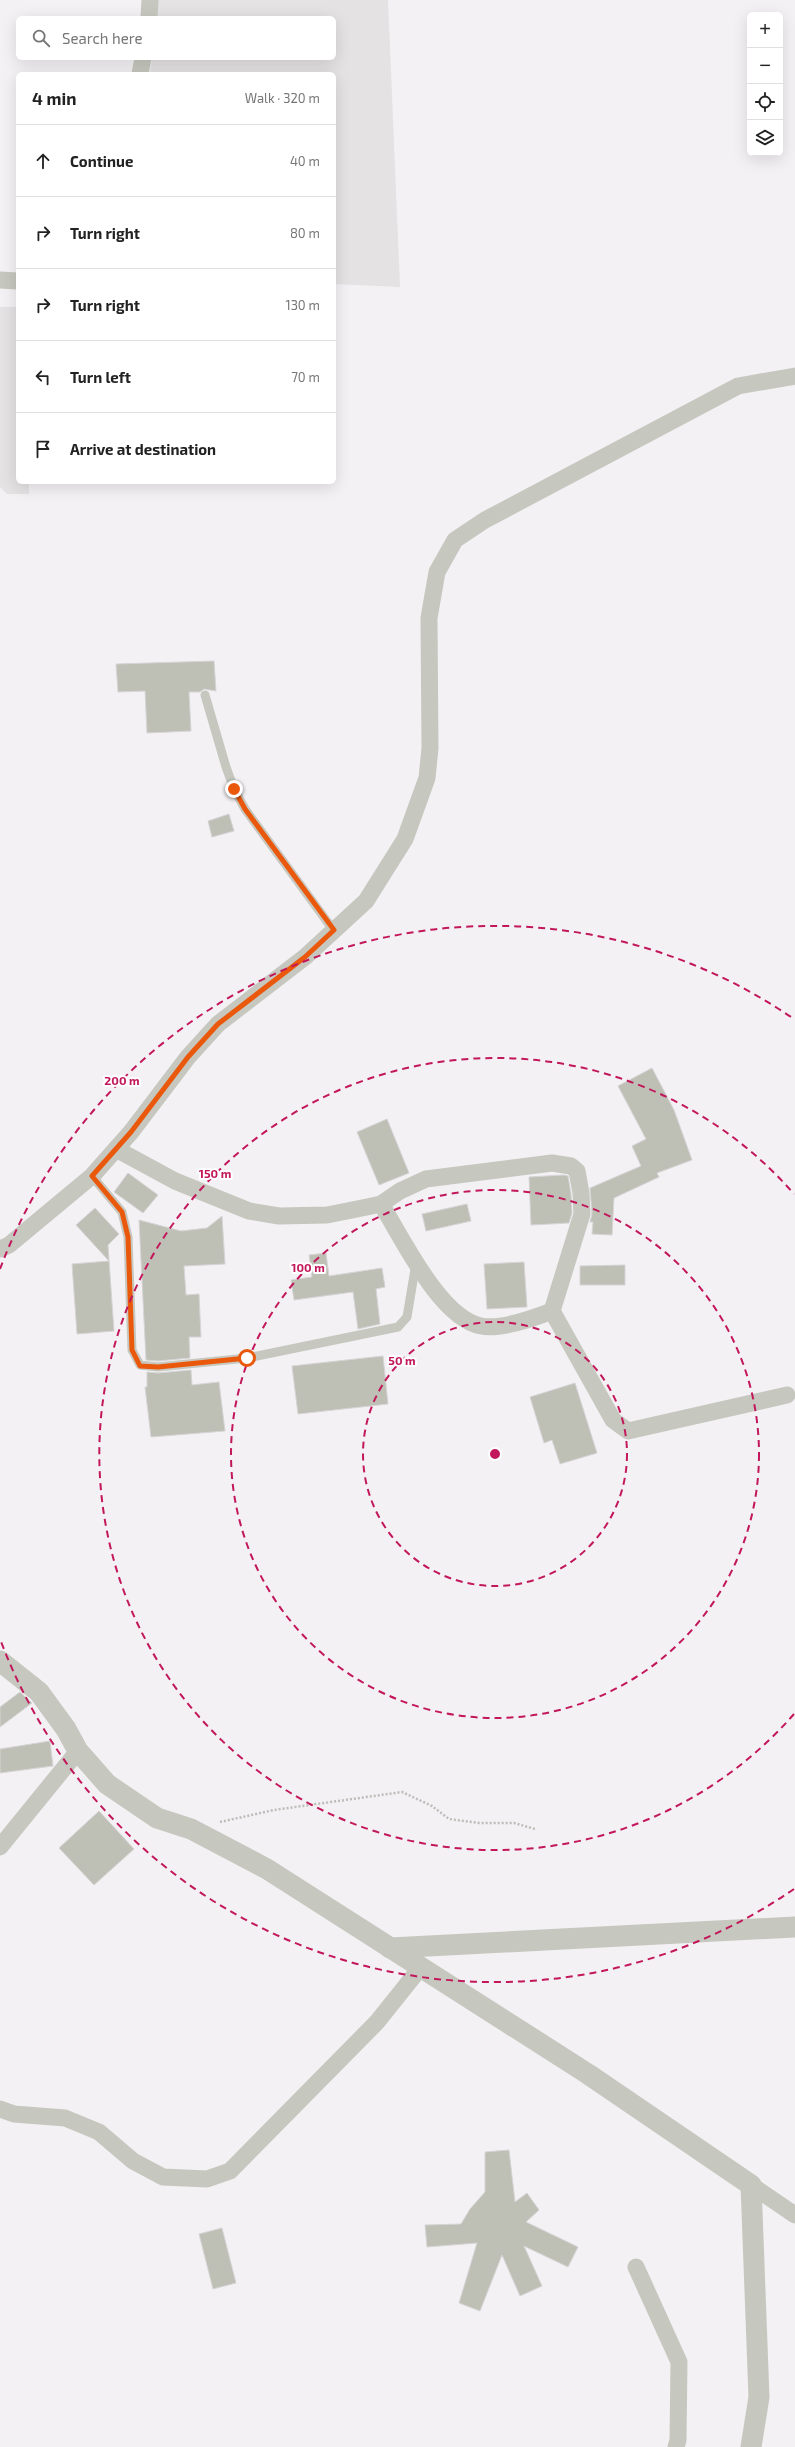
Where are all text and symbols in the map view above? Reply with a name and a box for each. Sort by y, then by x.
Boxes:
map controls [747,12,783,156]
button: + [747,12,783,48]
search box [16,16,336,60]
icon: search [30,27,52,49]
text: Search here [62,29,143,47]
button: − [747,48,783,84]
button: locate [747,84,783,120]
text: 4 min [32,88,76,108]
text: Walk · 320 m [245,90,320,106]
button: layers [747,120,783,156]
icon: ahead [32,150,54,172]
text: Continue [70,152,133,170]
text: 40 m [290,153,320,169]
icon: right [32,222,54,244]
text: Turn right [70,224,140,242]
text: 80 m [290,225,320,241]
icon: right [32,294,54,316]
text: Turn right [70,296,140,314]
text: 130 m [285,297,320,313]
icon: left [32,366,54,388]
text: Turn left [70,368,131,386]
text: 70 m [291,369,320,385]
icon: arrive [32,438,54,460]
text: Arrive at destination [70,440,216,458]
route end [225,780,243,798]
text: 200 m [104,1073,140,1087]
text: 150 m [199,1166,231,1180]
text: 100 m [291,1260,325,1274]
route start [238,1349,256,1367]
text: 50 m [388,1353,416,1367]
centre of rings [488,1447,502,1461]

